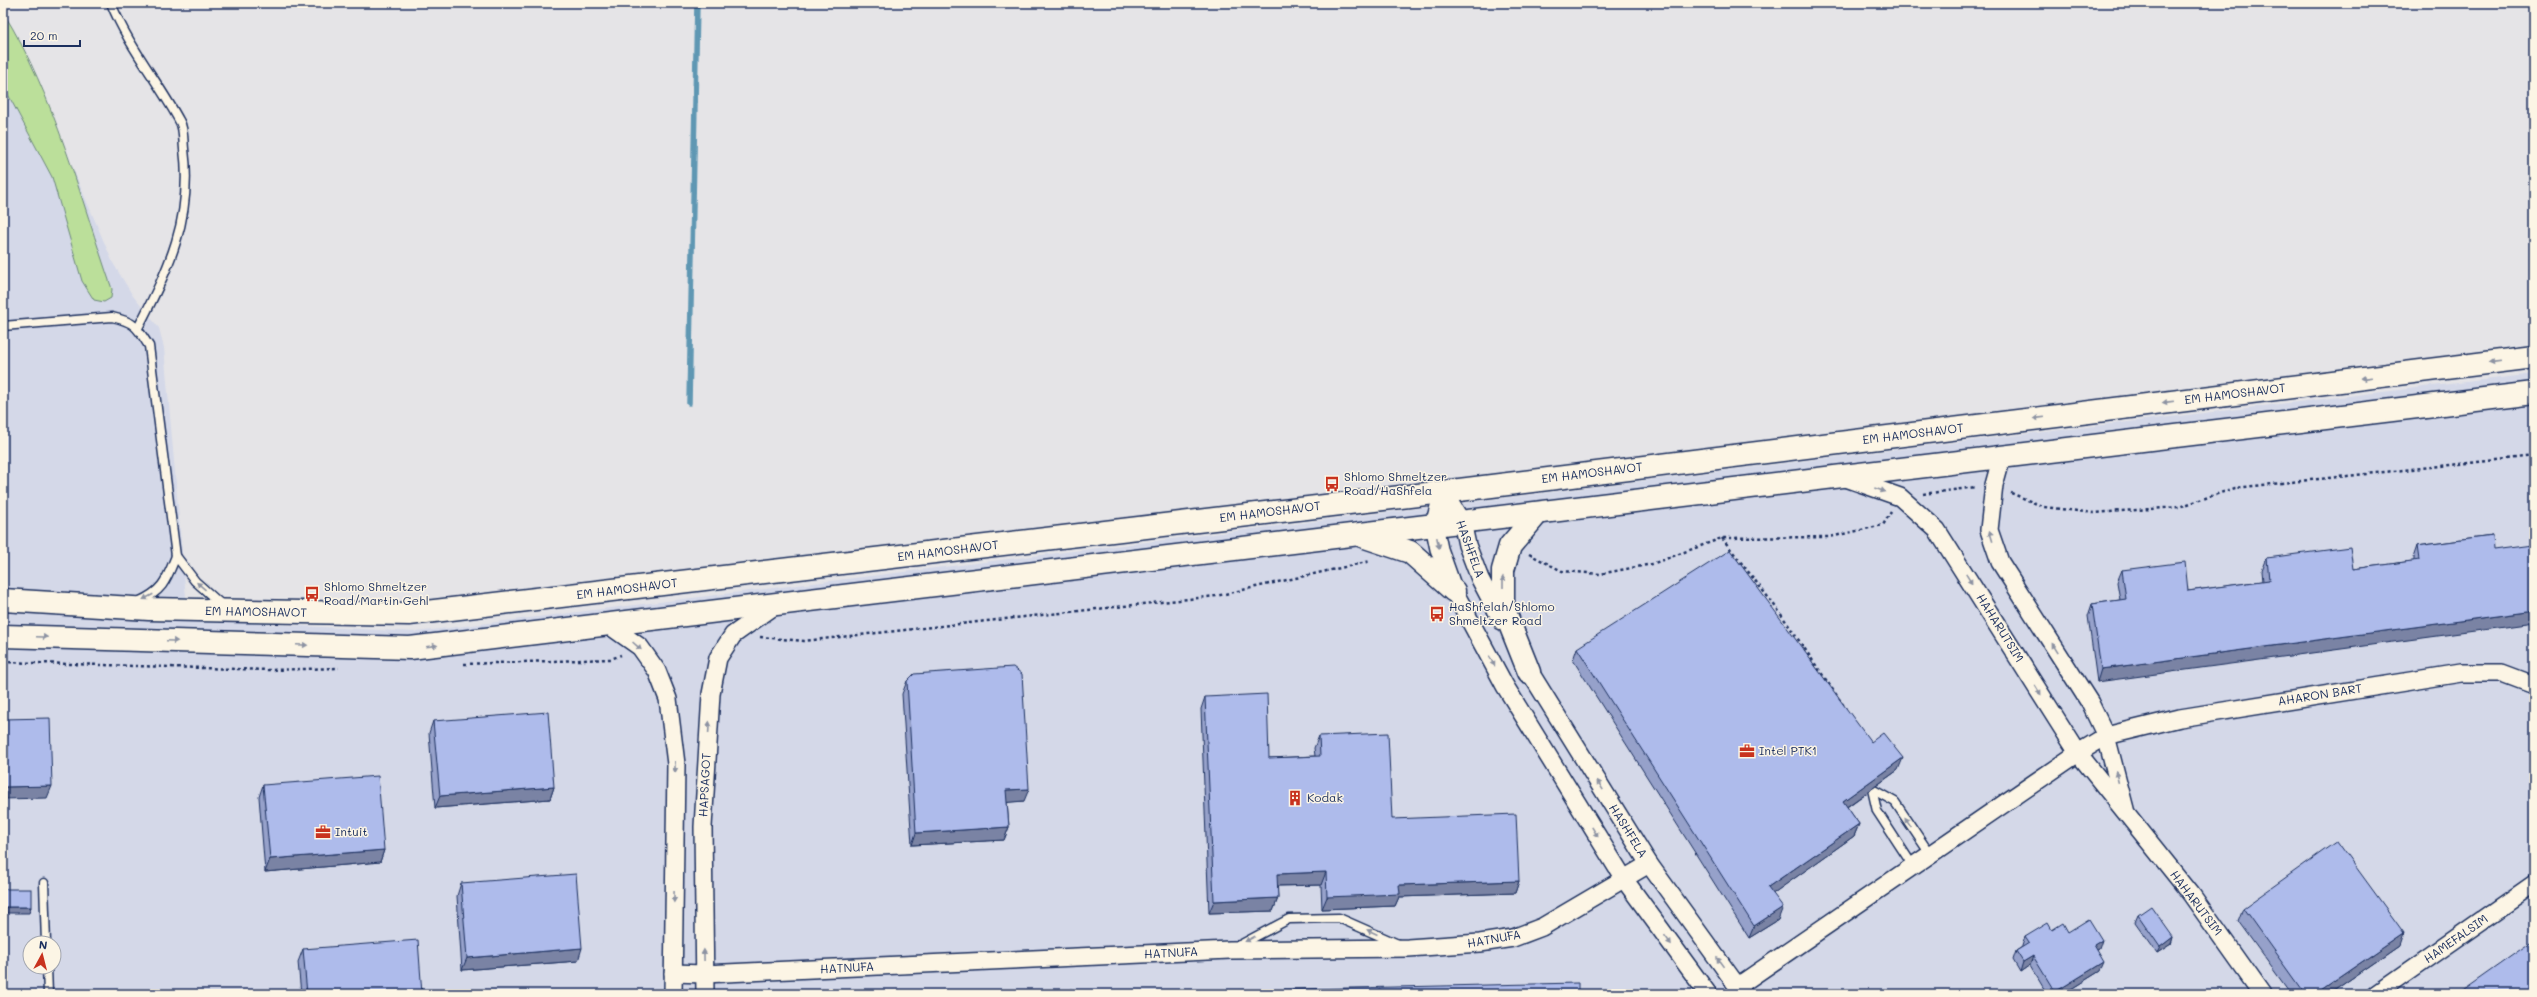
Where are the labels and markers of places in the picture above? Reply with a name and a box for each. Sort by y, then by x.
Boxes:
place label: Shlomo Shmeltzer Road/HaShfela [1344,468,1447,498]
bus stop icon: Shlomo Shmeltzer Road/HaShfela [1323,475,1341,493]
place label: Shlomo Shmeltzer Road/Martin Gehl [324,578,429,608]
bus stop icon: Shlomo Shmeltzer Road/Martin Gehl [303,585,321,603]
place label: HaShfelah/Shlomo Shmeltzer Road [1449,598,1555,628]
bus stop icon: HaShfelah/Shlomo Shmeltzer Road [1428,605,1446,623]
office icon: Intel PTK1 [1738,742,1756,760]
place label: Intel PTK1 [1759,742,1817,758]
building icon: Kodak [1286,789,1304,807]
place label: Kodak [1307,789,1343,805]
office icon: Intuit [314,823,332,841]
place label: Intuit [335,823,368,839]

